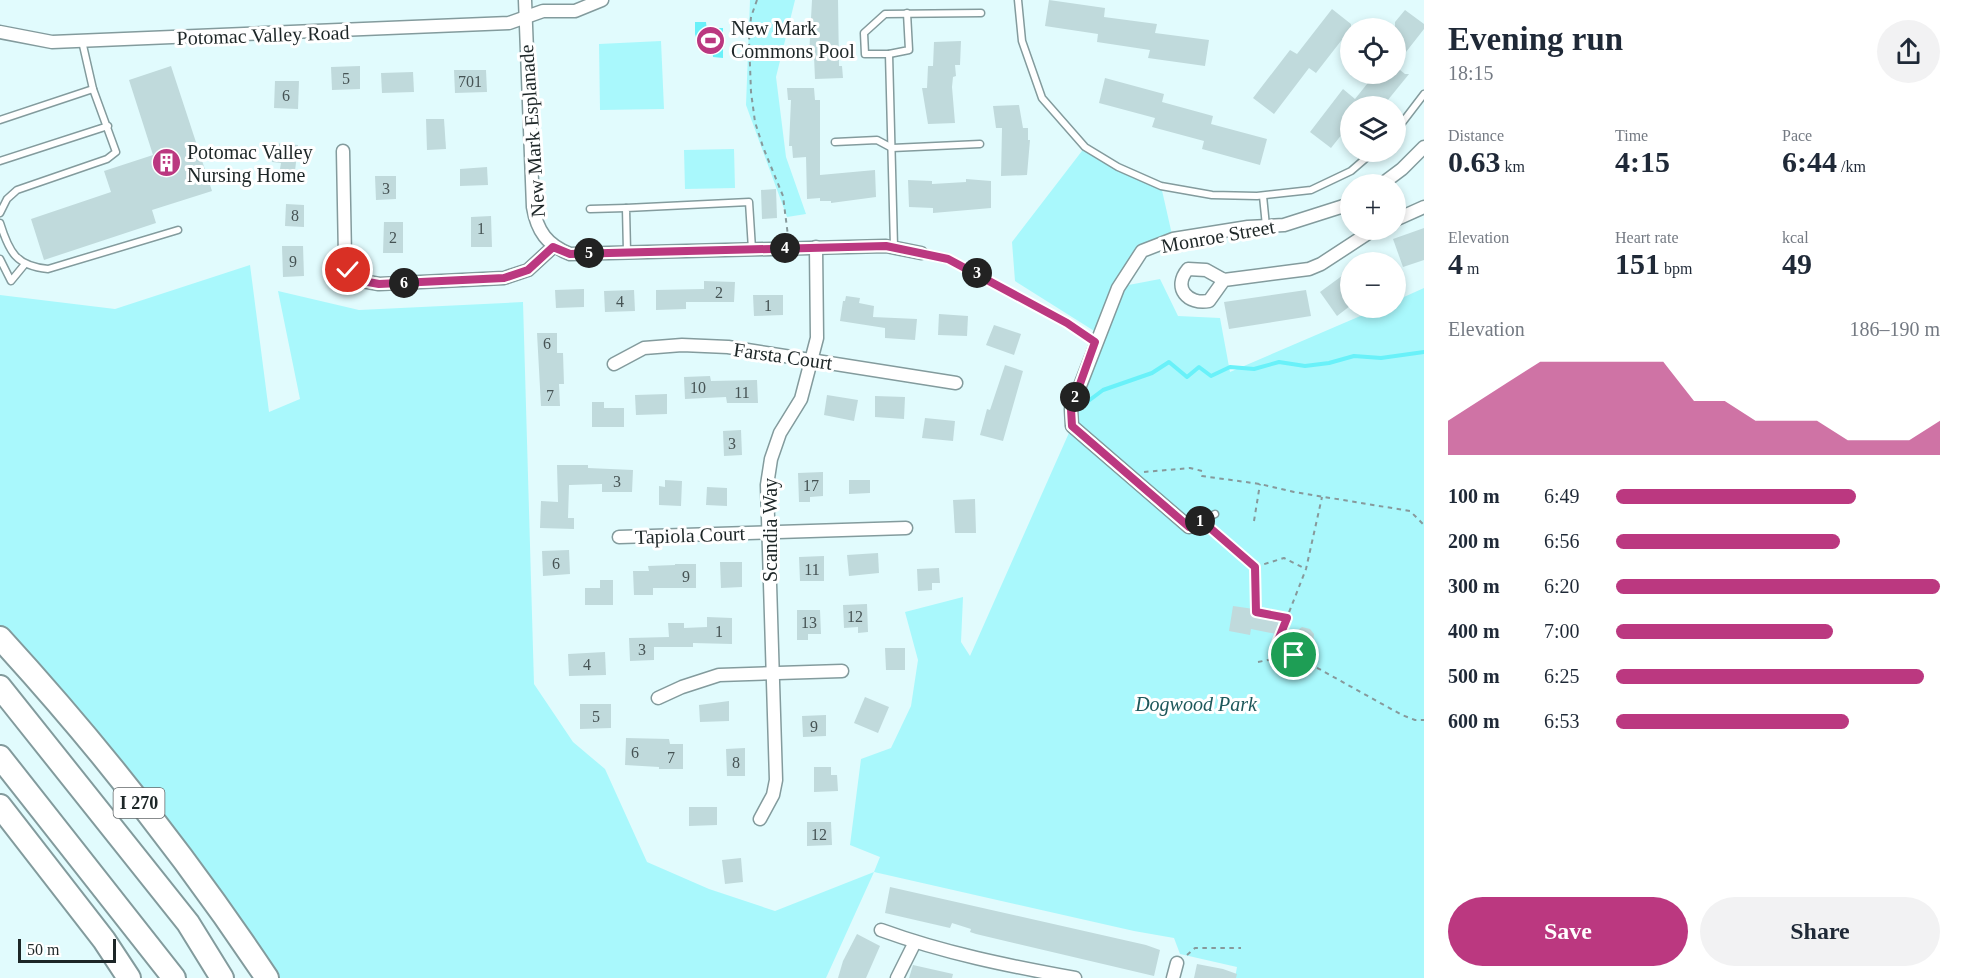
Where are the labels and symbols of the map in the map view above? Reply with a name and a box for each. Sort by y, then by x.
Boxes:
place label: New Mark Commons Pool [731,17,855,62]
street label: Potomac Valley Road [176,21,350,50]
sports icon: New Mark Commons Pool [694,24,726,56]
street label: New Mark Esplanade [515,44,550,218]
house number: 5 [342,70,350,87]
house number: 701 [458,73,482,90]
house number: 6 [282,87,290,104]
place label: Potomac Valley Nursing Home [187,141,313,187]
building icon: Potomac Valley Nursing Home [150,147,182,179]
house number: 3 [382,180,390,197]
house number: 8 [291,207,299,224]
street label: Monroe Street [1159,215,1277,257]
house number: 1 [477,220,485,237]
house number: 2 [389,229,397,246]
pin: 4 [770,233,800,263]
pin: 5 [574,238,604,268]
pin [322,244,373,295]
house number: 9 [289,253,297,270]
pin: 3 [962,258,992,288]
pin: 6 [389,268,419,298]
house number: 2 [715,284,723,301]
house number: 4 [616,293,624,310]
house number: 1 [764,297,772,314]
house number: 6 [543,335,551,352]
street label: Farsta Court [732,338,834,374]
house number: 10 [690,379,706,396]
pin: 2 [1060,382,1090,412]
house number: 11 [734,384,750,401]
house number: 7 [546,387,554,404]
house number: 3 [728,435,736,452]
house number: 3 [613,473,621,490]
house number: 17 [803,477,819,494]
street label: Scandia Way [759,478,782,582]
pin: 1 [1185,506,1215,536]
street label: Tapiola Court [635,522,746,549]
house number: 6 [552,555,560,572]
house number: 11 [804,561,820,578]
house number: 9 [682,568,690,585]
house number: 12 [847,608,863,625]
house number: 13 [801,614,817,631]
house number: 1 [715,623,723,640]
pin [1268,629,1319,680]
house number: 3 [638,641,646,658]
house number: 4 [583,656,591,673]
park label: Dogwood Park [1134,693,1258,716]
house number: 5 [592,708,600,725]
house number: 9 [810,718,818,735]
house number: 6 [631,744,639,761]
house number: 7 [667,749,675,766]
house number: 8 [732,754,740,771]
road number: I 270 [114,788,164,818]
house number: 12 [811,826,827,843]
scale bar [18,936,116,964]

